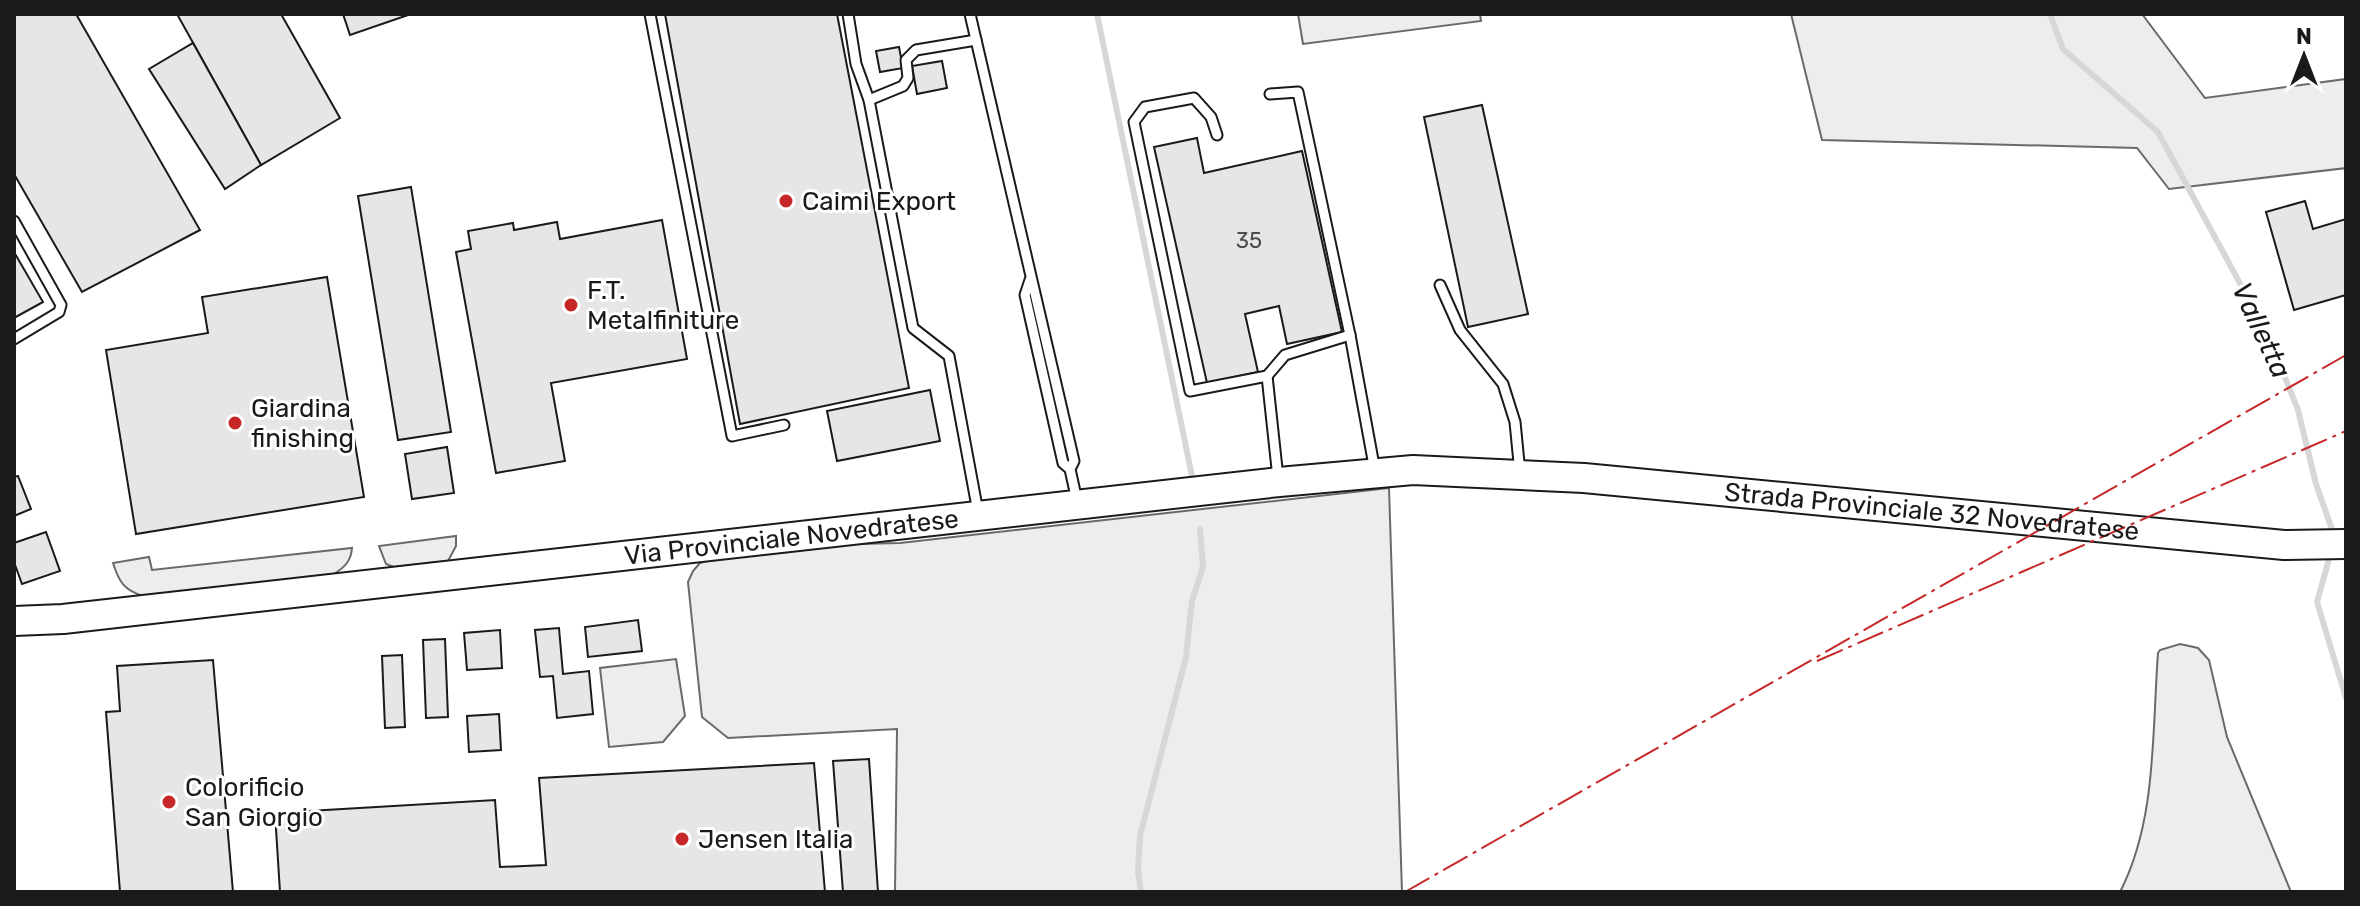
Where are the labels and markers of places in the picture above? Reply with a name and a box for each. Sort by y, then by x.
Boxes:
place label: Caimi Export [802,186,956,217]
marker: Caimi Export [777,192,795,210]
place label: F.T. Metalfiniture [587,275,739,336]
marker: F.T. Metalfiniture [562,296,580,314]
place label: Giardina finishing [251,393,354,454]
marker: Giardina finishing [226,414,244,432]
place label: Colorificio San Giorgio [185,772,323,833]
marker: Colorificio San Giorgio [160,793,178,811]
place label: Jensen Italia [698,824,853,855]
marker: Jensen Italia [673,830,691,848]

